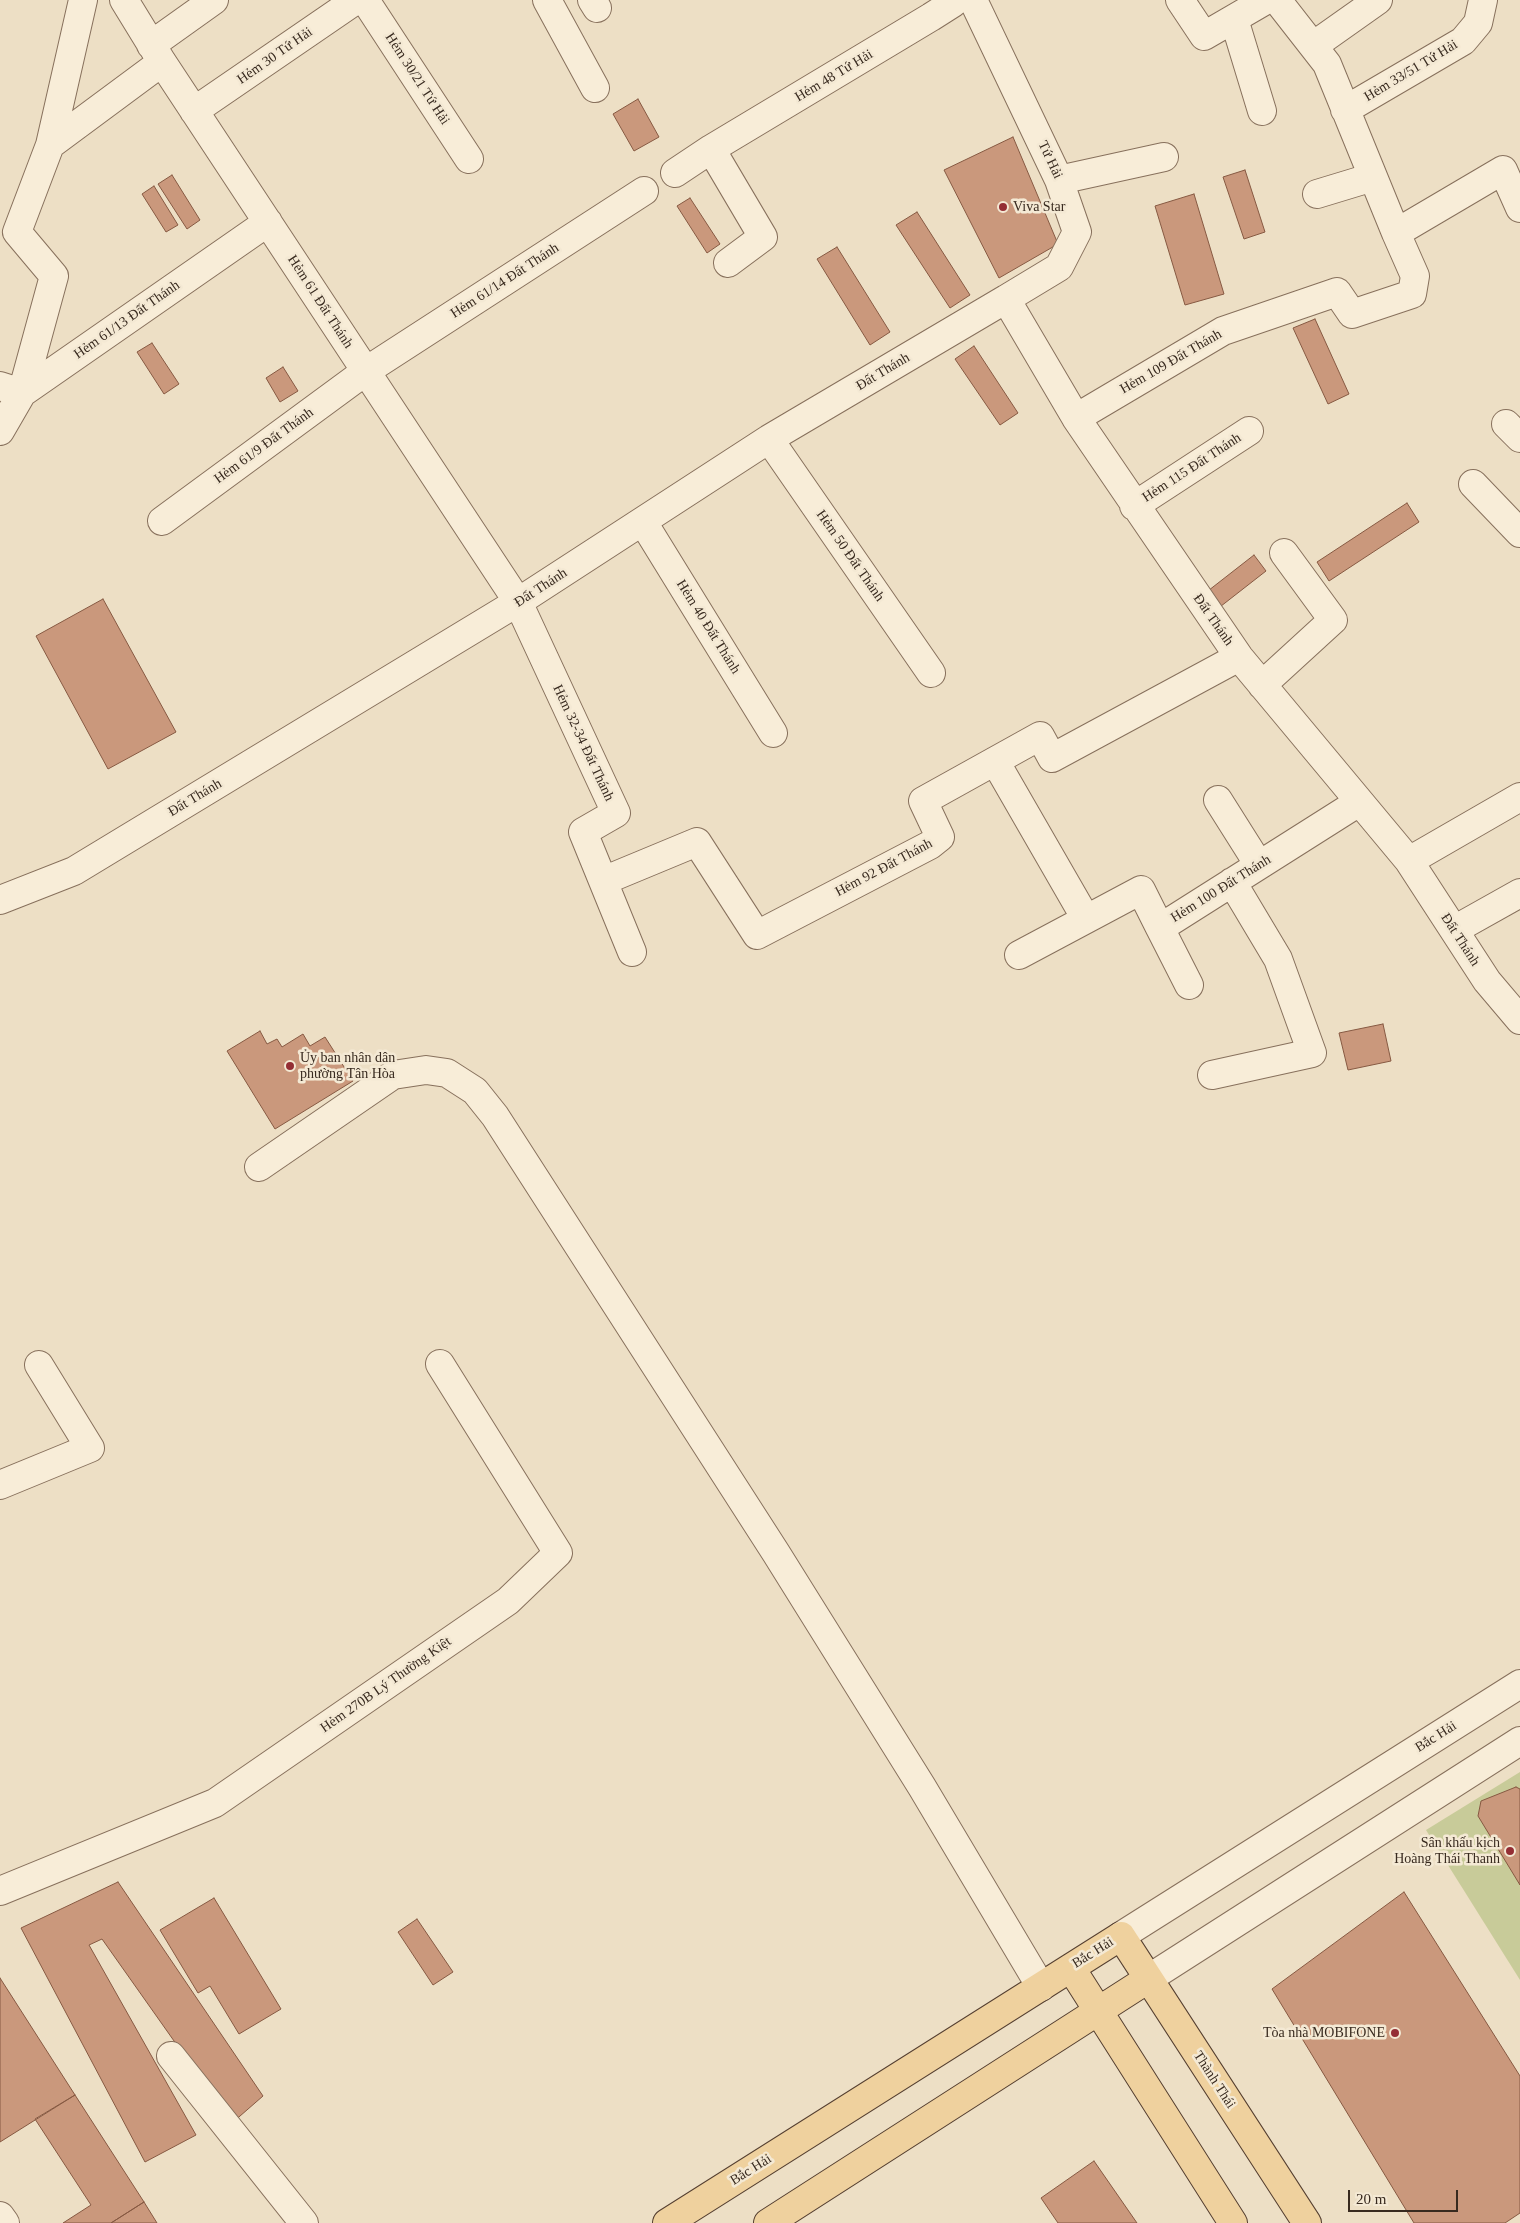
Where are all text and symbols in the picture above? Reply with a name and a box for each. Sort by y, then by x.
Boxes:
street label: Hẻm 30 Tứ Hải [234,24,316,88]
street label: Hẻm 30/21 Tứ Hải [381,30,453,128]
street label: Hẻm 33/51 Tứ Hải [1361,37,1461,105]
street label: Hẻm 48 Tứ Hải [792,46,876,106]
street label: Tứ Hải [1034,138,1066,182]
place label: Viva Star [1013,199,1065,215]
marker: Viva Star [997,201,1009,213]
street label: Hẻm 61/14 Đất Thánh [448,240,562,322]
street label: Hẻm 61 Đất Thánh [284,252,356,352]
street label: Hẻm 61/13 Đất Thánh [71,277,183,363]
street label: Hẻm 109 Đất Thánh [1117,326,1225,398]
street label: Đất Thánh [853,349,913,395]
street label: Hẻm 61/9 Đất Thánh [211,404,317,488]
street label: Hẻm 115 Đất Thánh [1140,430,1244,506]
street label: Hẻm 50 Đất Thánh [812,507,888,605]
street label: Đất Thánh [511,565,571,611]
street label: Hẻm 40 Đất Thánh [672,577,744,677]
street label: Đất Thánh [1189,591,1237,649]
street label: Hẻm 32-34 Đất Thánh [549,682,617,804]
street label: Đất Thánh [165,775,225,821]
street label: Hẻm 92 Đất Thánh [833,835,935,901]
street label: Hẻm 100 Đất Thánh [1168,851,1274,927]
street label: Đất Thánh [1437,910,1483,970]
place label: Ủy ban nhân dân phường Tân Hòa [300,1050,395,1082]
marker: Ủy ban nhân dân phường Tân Hòa [284,1060,296,1072]
street label: Hẻm 270B Lý Thường Kiệt [317,1633,455,1737]
street label: Bắc Hải [1412,1718,1460,1756]
place label: Sân khấu kịch Hoàng Thái Thanh [1394,1835,1500,1868]
marker: Sân khấu kịch Hoàng Thái Thanh [1504,1845,1516,1857]
street label: Bắc Hải [1069,1934,1117,1972]
place label: Tòa nhà MOBIFONE [1263,2025,1385,2041]
marker: Tòa nhà MOBIFONE [1389,2027,1401,2039]
street label: Thành Thái [1189,2048,1239,2112]
street label: Bắc Hải [727,2151,775,2189]
scale bar [1350,2180,1460,2212]
text: 20 m [1356,2191,1386,2207]

